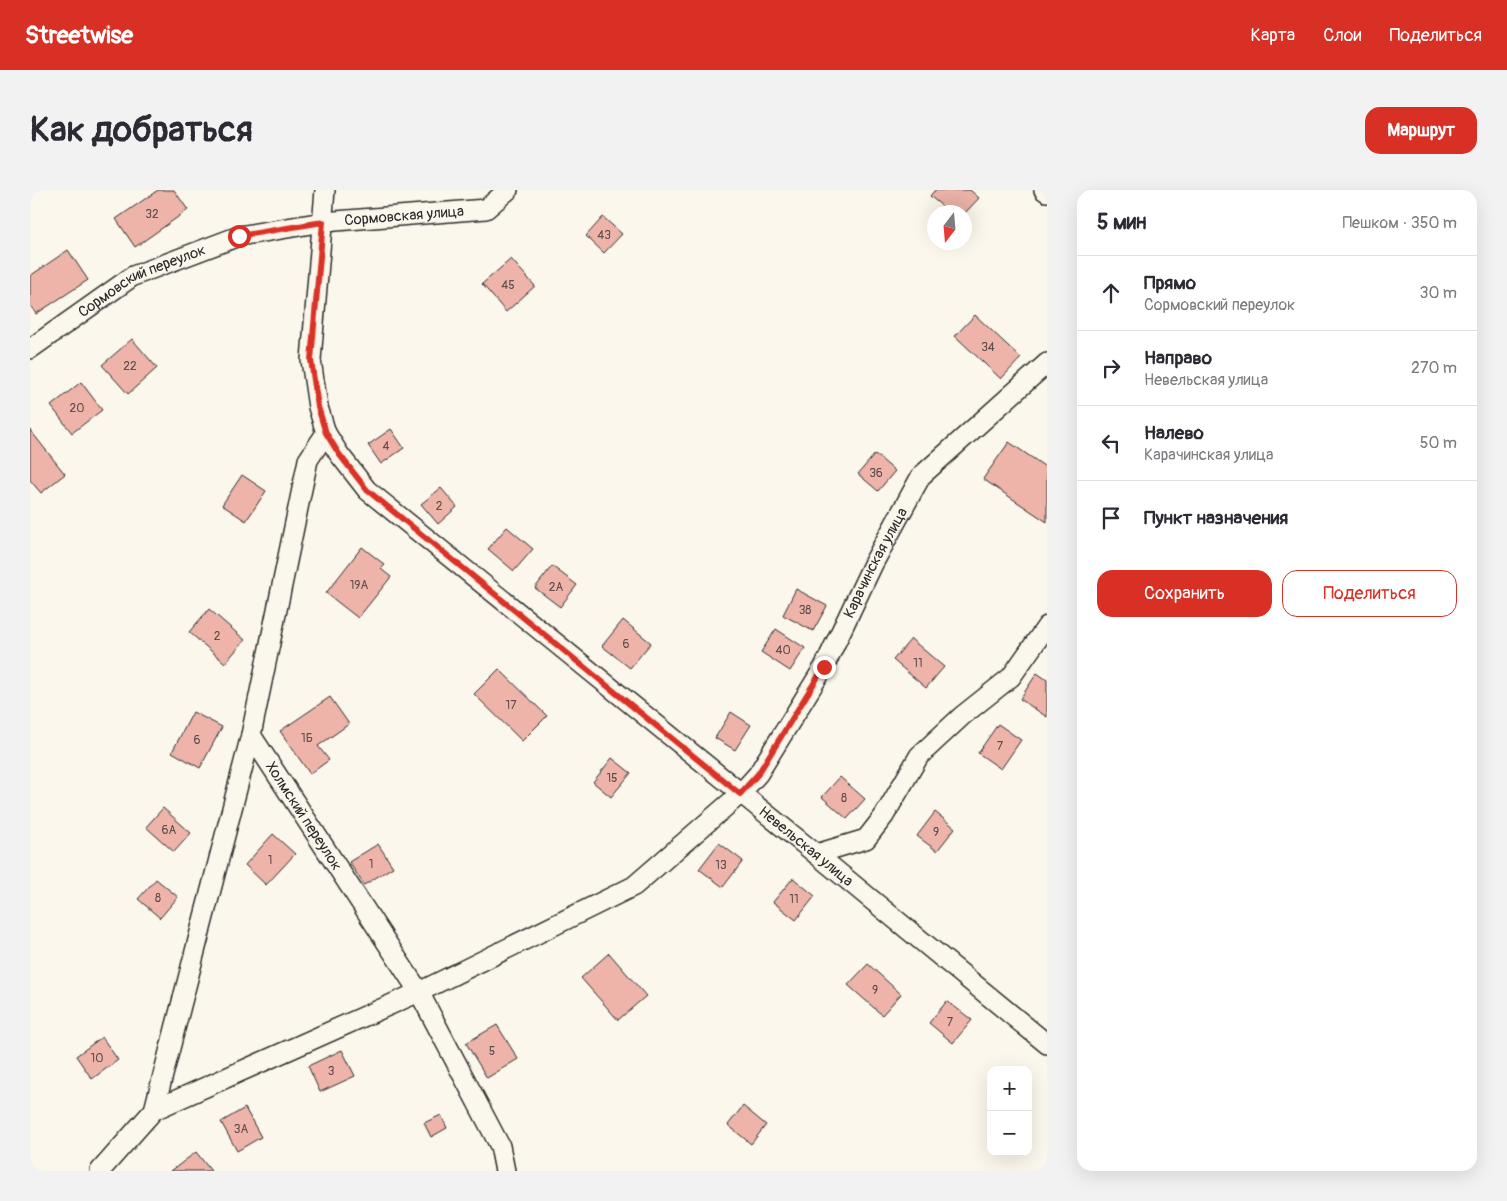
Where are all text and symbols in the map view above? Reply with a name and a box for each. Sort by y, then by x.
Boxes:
text: Streetwise [25,21,133,50]
text: Карта [1251,24,1295,47]
text: Слои [1323,24,1361,47]
text: Поделиться [1389,24,1482,47]
button: Маршрут [1365,107,1477,154]
text: Как добраться [30,108,253,152]
street label: Сормовская улица [344,202,465,230]
north arrow [927,205,972,250]
house number: 32 [145,207,159,222]
text: 5 мин [1097,209,1147,236]
text: Пешком · 350 m [1342,213,1457,233]
route start [228,225,251,248]
house number: 43 [597,228,611,243]
street label: Сормовский переулок [75,240,209,322]
text: Прямо [1144,271,1196,295]
house number: 45 [501,278,515,293]
icon: ahead [1097,279,1125,307]
text: 30 m [1419,283,1457,303]
text: Сормовский переулок [1144,295,1295,315]
house number: 34 [981,340,995,355]
text: Направо [1144,346,1212,370]
icon: right [1097,354,1125,382]
text: 270 m [1411,358,1457,378]
house number: 22 [123,359,137,374]
text: Невельская улица [1144,370,1268,390]
house number: 20 [70,401,84,416]
text: Налево [1144,421,1204,445]
icon: left [1097,429,1125,457]
text: 50 m [1420,433,1457,453]
house number: 4 [383,439,390,454]
text: Карачинская улица [1144,445,1273,465]
house number: 36 [869,466,883,481]
house number: 2 [436,499,443,514]
street label: Карачинская улица [840,504,912,621]
icon: arrive [1097,504,1125,532]
text: Пункт назначения [1144,506,1288,530]
button: Сохранить [1097,570,1272,617]
button: Поделиться [1282,570,1457,617]
house number: 19А [350,578,369,593]
house number: 2А [549,580,563,595]
house number: 38 [799,603,811,618]
house number: 2 [214,629,221,644]
house number: 6 [623,637,630,652]
house number: 40 [775,643,791,658]
route end [813,656,836,679]
house number: 11 [913,656,923,671]
house number: 17 [505,698,517,713]
house number: 1Б [301,731,313,746]
house number: 6 [194,733,201,748]
house number: 7 [997,739,1004,754]
street label: Холмский переулок [261,758,346,874]
house number: 15 [606,771,618,786]
house number: 8 [841,791,847,806]
street label: Невельская улица [755,802,857,891]
house number: 6А [162,823,177,838]
house number: 9 [933,825,939,840]
house number: 1 [268,853,272,868]
house number: 1 [369,857,373,872]
house number: 13 [715,858,727,873]
house number: 8 [155,891,161,906]
house number: 11 [789,892,799,907]
house number: 9 [872,983,878,998]
house number: 7 [947,1015,954,1030]
house number: 5 [489,1044,495,1059]
house number: 10 [91,1051,103,1066]
house number: 3 [328,1064,335,1079]
map controls [987,1066,1032,1156]
button: + [987,1066,1032,1111]
button: − [987,1111,1032,1156]
house number: 3А [234,1122,248,1137]

